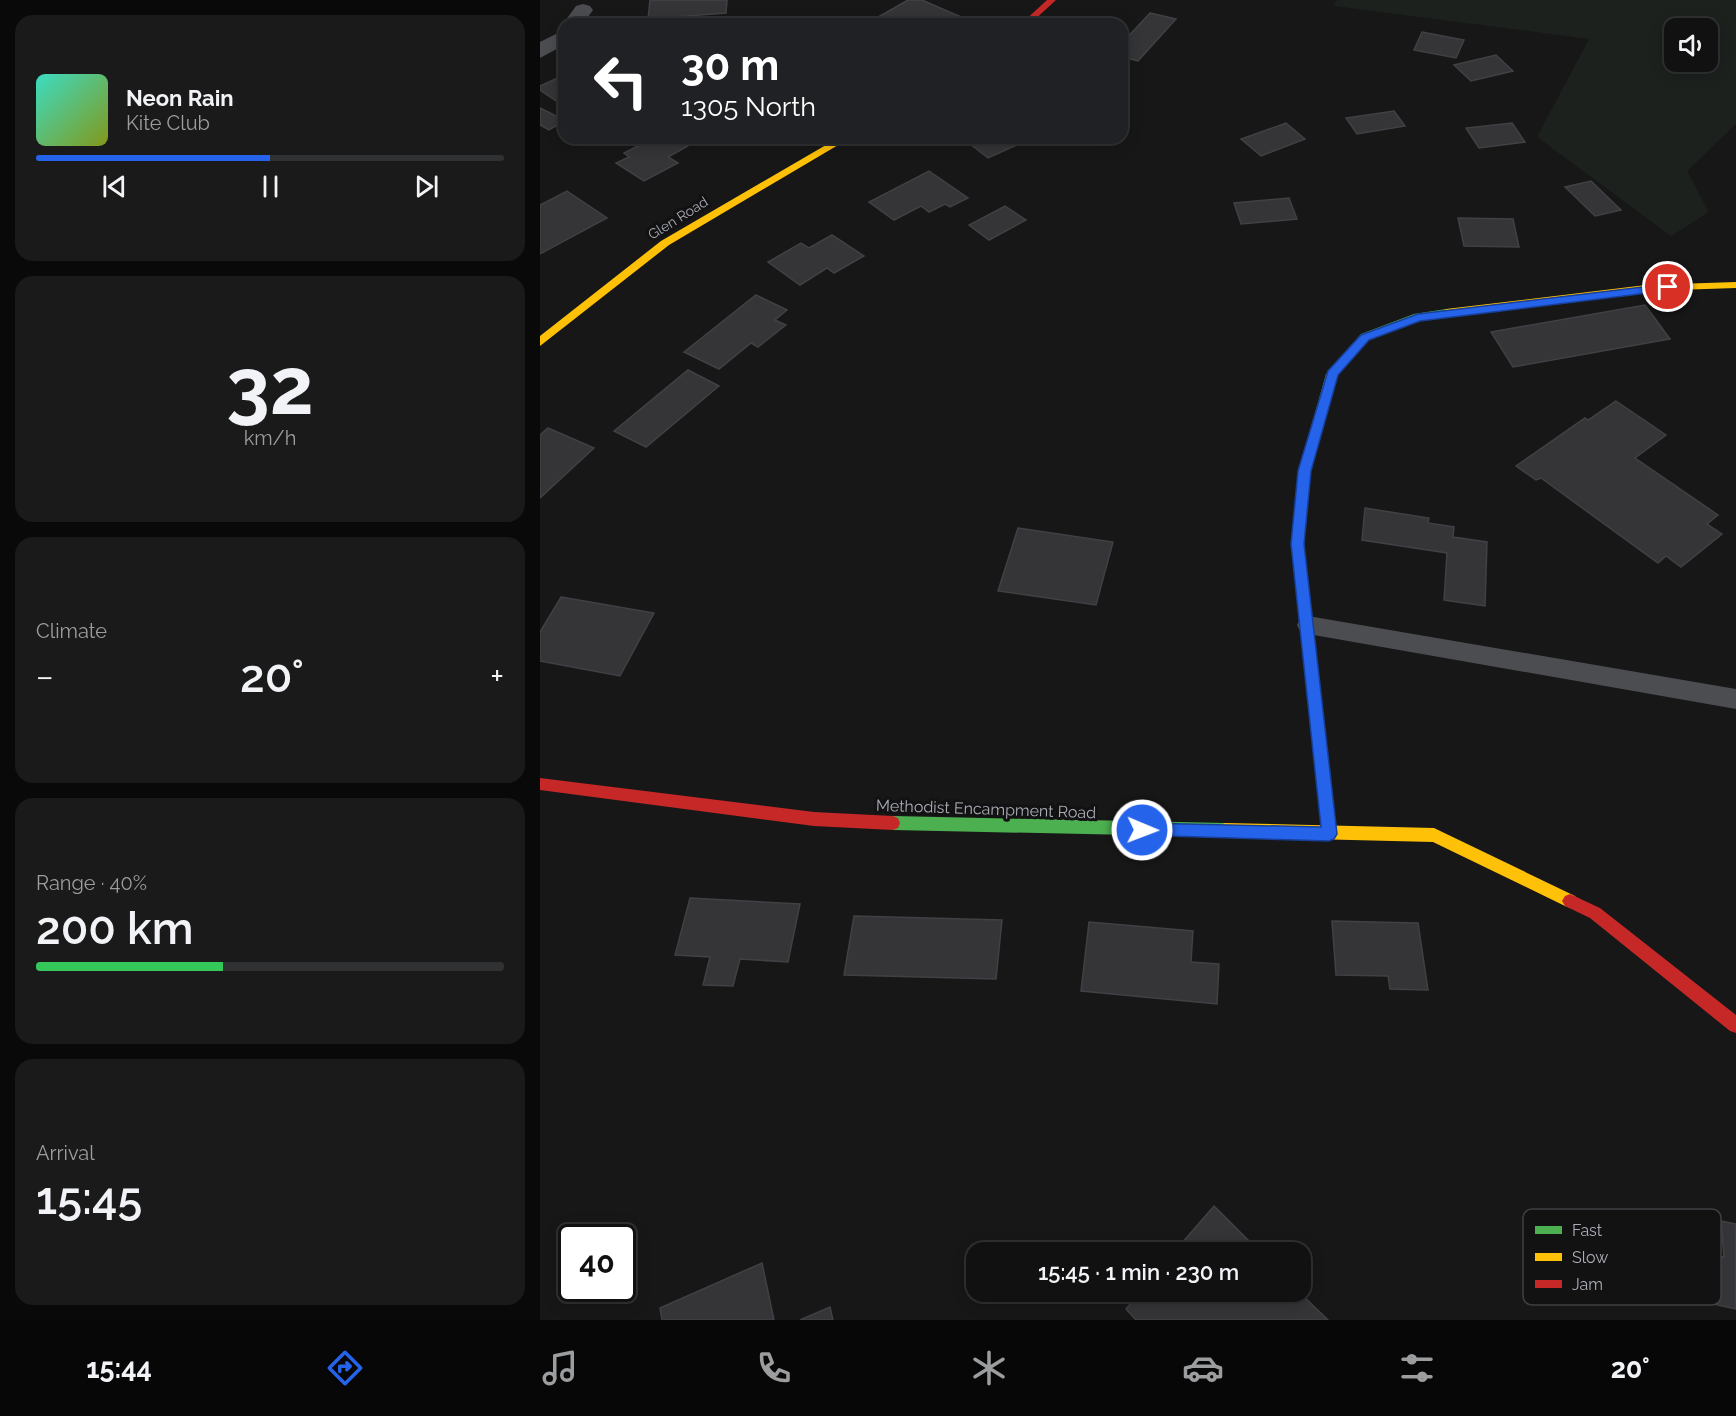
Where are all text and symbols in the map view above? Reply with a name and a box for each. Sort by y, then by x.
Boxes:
map controls [1664,18,1718,72]
button: sound [1664,18,1718,72]
text: 30 m [681,41,779,90]
icon: left [582,42,660,120]
text: Neon Rain [126,85,234,111]
text: 1305 North [681,91,816,122]
text: Kite Club [126,111,210,135]
icon: previous [98,170,131,203]
icon: pause [254,170,287,203]
icon: next [410,170,443,203]
street label: Glen Road [645,193,711,243]
pin [1642,261,1693,312]
icon: arrive [1651,270,1684,303]
text: 32 [226,341,314,432]
text: km/h [244,426,296,450]
text: Climate [36,619,107,643]
text: 20° [240,650,304,703]
text: − [36,657,54,696]
text: + [490,657,504,696]
street label: Methodist Encampment Road [876,796,1096,822]
position arrow [1110,798,1174,862]
text: Range · 40% [36,871,147,895]
text: 200 km [36,902,193,955]
text: Arrival [36,1141,95,1165]
text: 15:45 [36,1172,142,1225]
legend [1523,1209,1721,1305]
text: Fast [1572,1221,1603,1240]
speed limit sign: 40 [558,1224,636,1302]
text: Slow [1572,1248,1608,1267]
text: 15:45 · 1 min · 230 m [1038,1259,1239,1285]
text: Jam [1572,1275,1603,1294]
icon: directions [324,1347,366,1389]
icon: music [539,1347,581,1389]
icon: phone [753,1347,795,1389]
icon: climate [968,1347,1010,1389]
icon: car [1182,1347,1224,1389]
icon: filters [1396,1347,1438,1389]
text: 15:44 [86,1353,152,1384]
text: 20° [1611,1353,1650,1384]

